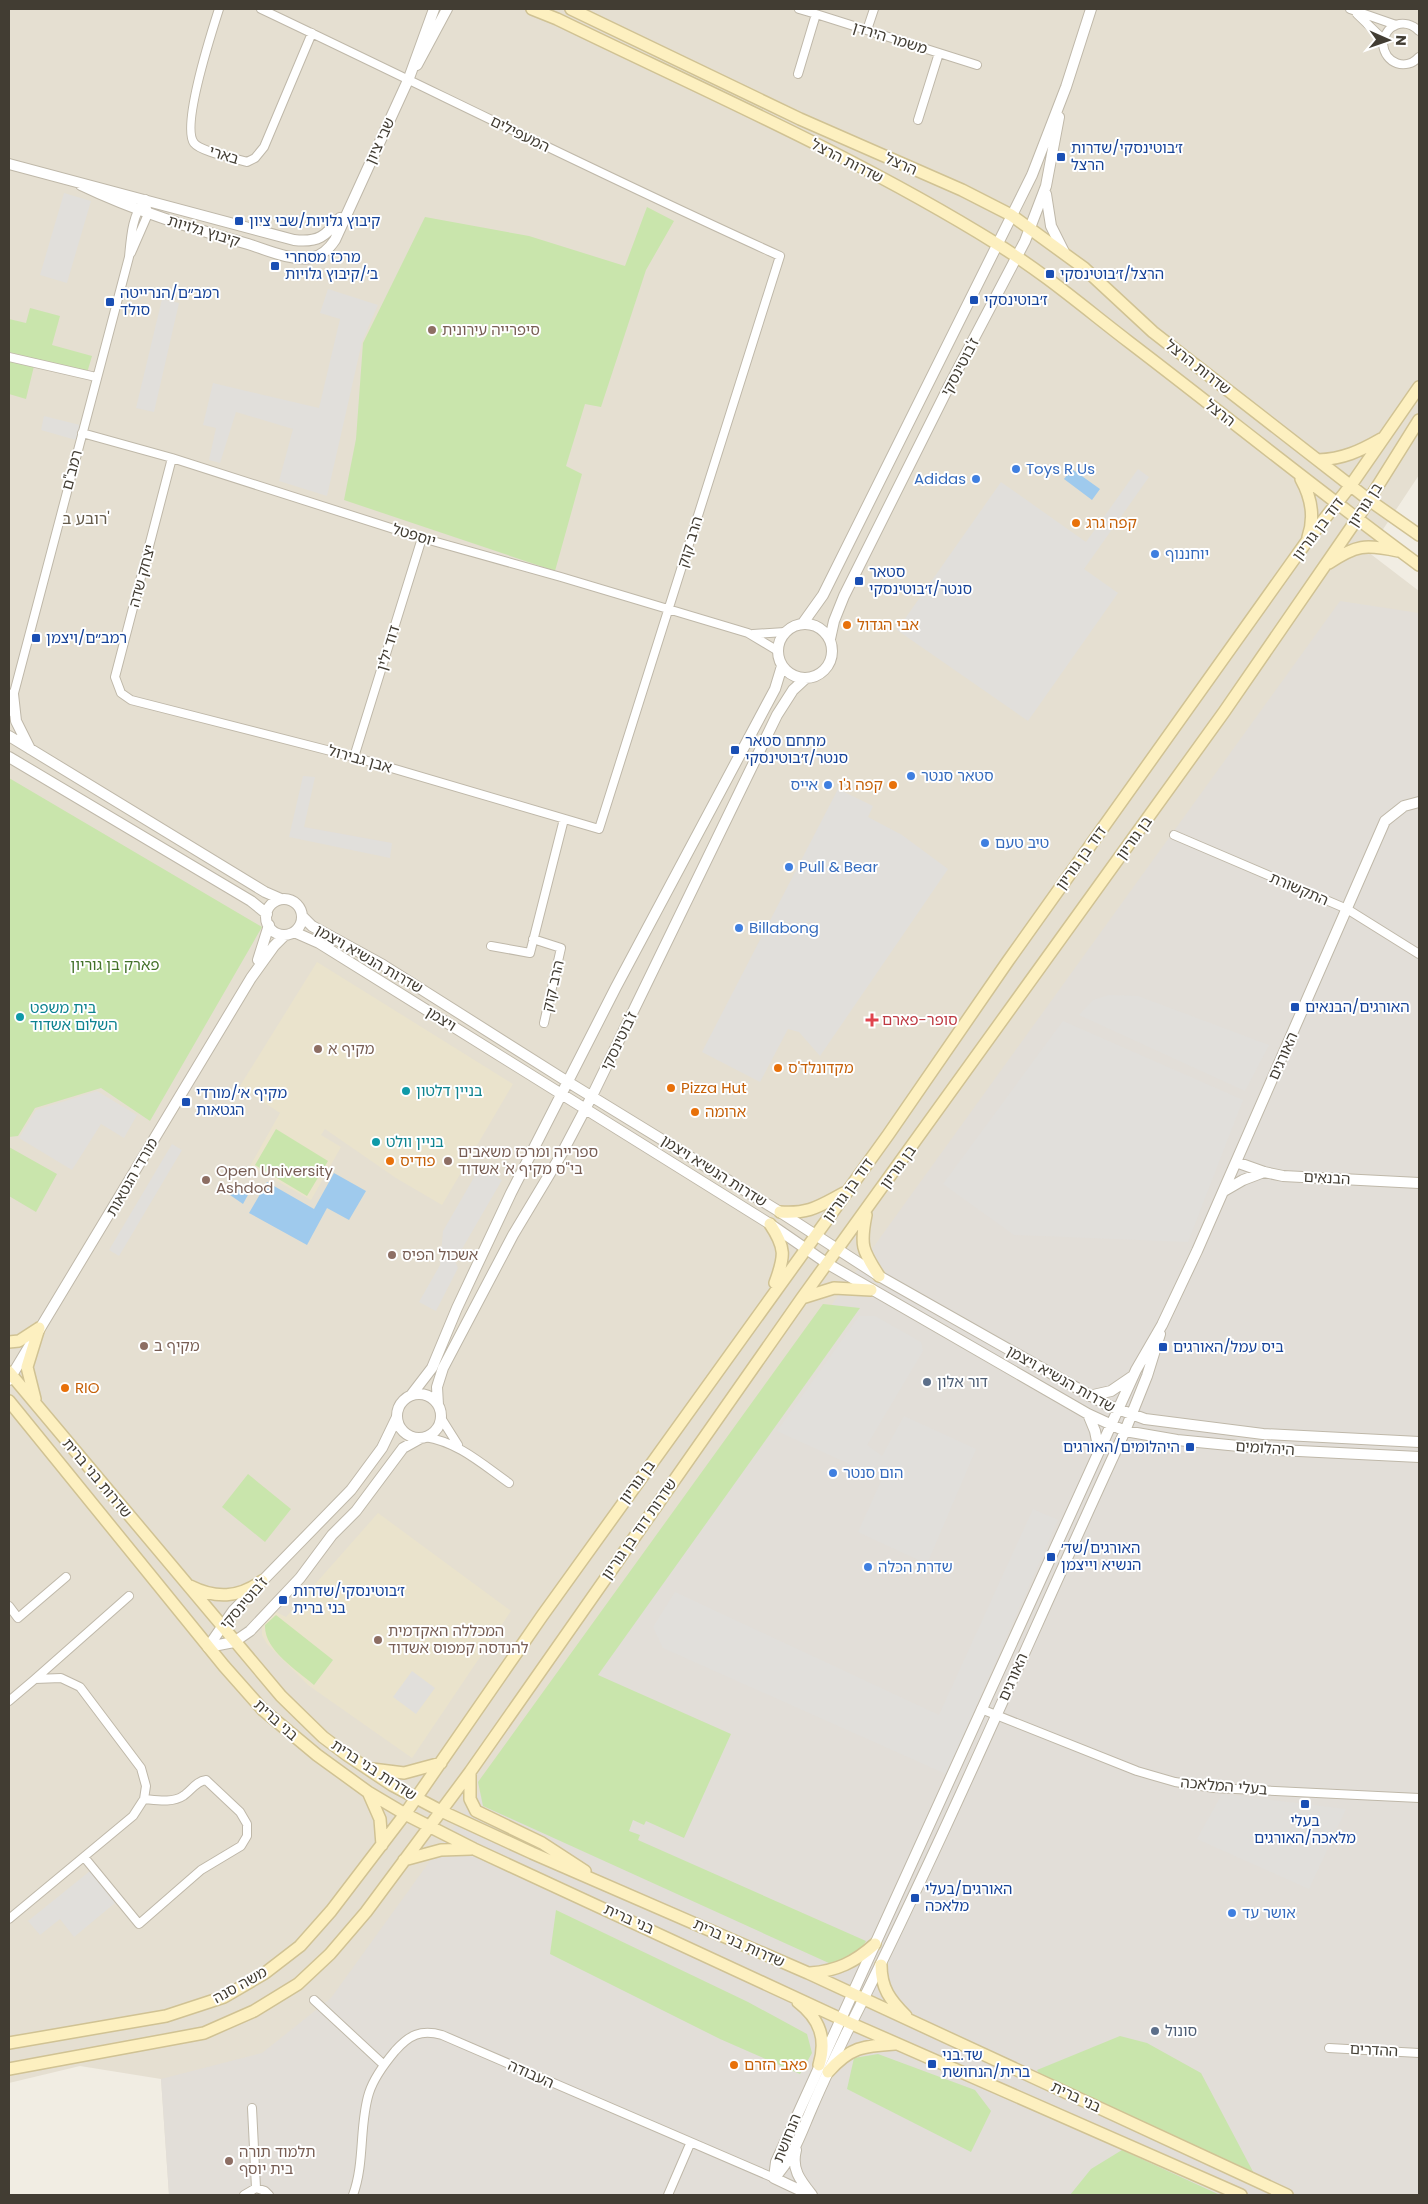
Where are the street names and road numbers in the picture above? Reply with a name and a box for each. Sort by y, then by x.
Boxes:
street label: משמר הירדן [850,16,930,59]
street label: המעפילים [487,110,553,157]
street label: שבי ציון [360,114,400,168]
street label: שדרות הרצל [807,133,887,188]
street label: בארי [207,140,242,169]
street label: הרצל [882,147,921,180]
street label: קיבוץ גלויות [165,210,243,252]
street label: ז'בוטינסקי [935,334,984,400]
street label: שדרות הרצל [1161,334,1236,399]
street label: הרצל [1201,394,1240,431]
street label: רמב"ם [56,447,87,492]
street label: בן גוריון [1342,478,1387,531]
street label: דוד בן גוריון [1287,493,1348,565]
street label: הרב קוק [672,514,707,570]
street label: יוספטל [390,518,439,551]
street label: יצחק שדה [123,542,160,610]
street label: דוד ילין [371,623,404,673]
street label: אבן גבירול [326,739,395,778]
street label: בן גוריון [1111,811,1157,864]
street label: דוד בן גוריון [1050,822,1111,894]
street label: התקשורת [1266,867,1332,910]
street label: שדרות הנשיא ויצמן [311,919,427,998]
street label: הרב קוק [536,958,569,1014]
street label: ויצמן [422,1001,460,1036]
street label: ז'בוטינסקי [595,1008,642,1074]
street label: האורגים [1263,1028,1302,1083]
street label: שדרות הנשיא ויצמן [657,1130,771,1212]
street label: מורדי הגטאות [101,1134,163,1220]
street label: בן גוריון [875,1140,921,1193]
street label: דוד בן גוריון [817,1154,878,1226]
street label: הבנאים [1303,1166,1351,1189]
street label: שדרות הנשיא ויצמן [1003,1340,1119,1417]
street label: שדרות בני ברית [58,1433,137,1522]
street label: היהלומים [1235,1435,1295,1460]
street label: בן גוריון [614,1455,660,1508]
street label: שדרות דוד בן גוריון [596,1474,681,1584]
street label: ז'בוטינסקי [215,1572,272,1633]
street label: האורגים [993,1649,1032,1704]
street label: בני ברית [250,1694,303,1745]
street label: שדרות בני ברית [327,1734,421,1805]
street label: בעלי המלאכה [1180,1771,1269,1800]
street label: בני ברית [601,1898,658,1939]
street label: שדרות בני ברית [690,1913,788,1972]
street label: משה סנה [209,1961,271,2008]
street label: ההדרים [1349,2038,1399,2061]
street label: העבודה [505,2054,558,2093]
street label: בני ברית [1048,2076,1105,2117]
street label: הנחושת [767,2110,806,2165]

